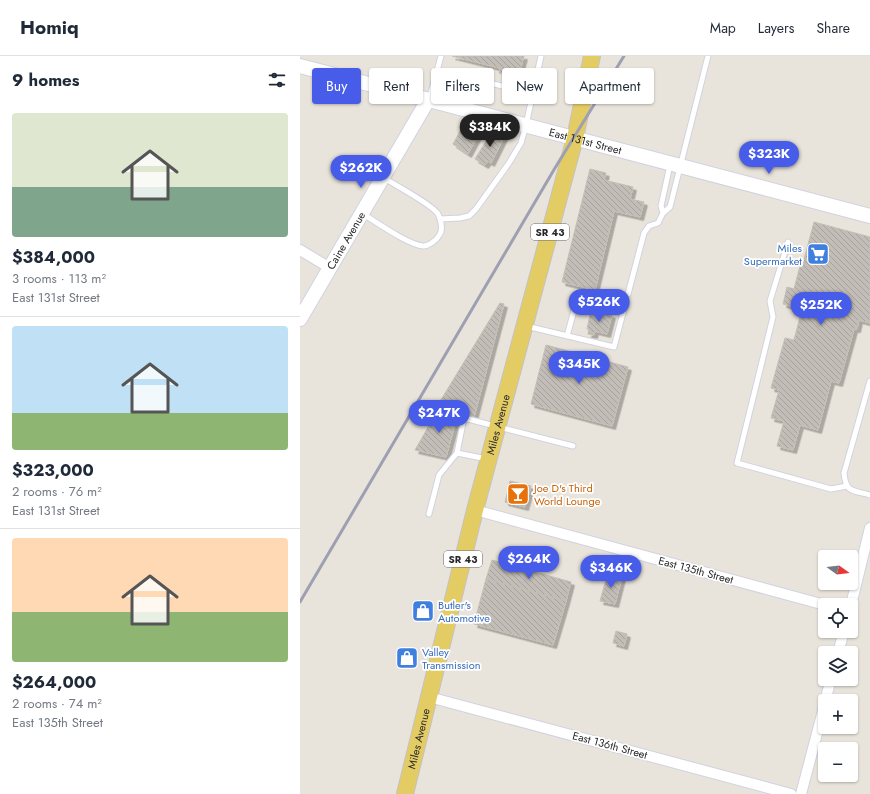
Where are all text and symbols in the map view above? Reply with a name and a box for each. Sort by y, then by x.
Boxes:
text: Homiq [20,14,79,41]
text: Map [710,18,736,38]
text: Layers [758,18,794,38]
text: Share [816,18,850,38]
text: 9 homes [12,68,80,92]
chip: Buy [312,68,361,104]
chip: Rent [369,68,423,104]
chip: Filters [431,68,494,104]
chip: New [502,68,557,104]
chip: Apartment [565,68,654,104]
icon: filters [266,69,288,91]
pin: $384K [462,114,518,148]
text: $384K [469,117,511,136]
street label: East 131st Street [547,124,624,158]
icon: home [114,139,186,211]
pin: $323K [741,141,797,175]
text: $323K [748,144,790,163]
pin: $262K [333,155,389,189]
text: $262K [340,158,382,177]
street label: Caine Avenue [323,208,369,272]
road number: SR 43 [531,224,569,240]
place label: Miles Supermarket [744,240,803,269]
supermarket icon: Miles Supermarket [805,241,831,267]
text: $384,000 [12,245,95,269]
text: 3 rooms · 113 m² [12,269,106,288]
text: East 131st Street [12,288,100,307]
pin: $526K [571,289,627,323]
text: $526K [578,292,620,311]
pin: $252K [793,292,849,326]
text: $252K [800,295,842,314]
pin: $345K [551,351,607,385]
icon: home [114,352,186,424]
text: $345K [558,354,600,373]
street label: Miles Avenue [482,392,514,457]
pin: $247K [411,400,467,434]
text: $247K [418,403,460,422]
text: $323,000 [12,458,94,482]
place label: Joe D's Third World Lounge [532,480,601,509]
bar icon: Joe D's Third World Lounge [505,481,531,507]
text: 2 rooms · 76 m² [12,482,102,501]
text: East 131st Street [12,501,100,520]
pin: $264K [501,546,557,580]
text: $264K [507,549,551,568]
north arrow [818,550,858,590]
map controls [818,550,858,782]
road number: SR 43 [444,551,482,567]
street label: East 135th Street [657,552,736,588]
pin: $346K [583,555,639,589]
text: $346K [589,558,633,577]
icon: home [114,564,186,636]
place label: Butler's Automotive [438,597,490,626]
shop icon: Butler's Automotive [410,598,436,624]
button: locate [818,598,858,638]
place label: Valley Transmission [422,644,480,673]
shop icon: Valley Transmission [394,645,420,671]
button: layers [818,646,858,686]
text: $264,000 [12,670,96,694]
text: 2 rooms · 74 m² [12,694,102,713]
button: + [818,694,858,734]
street label: Miles Avenue [403,706,434,771]
text: East 135th Street [12,713,103,732]
street label: East 136th Street [571,727,650,763]
button: − [818,742,858,782]

